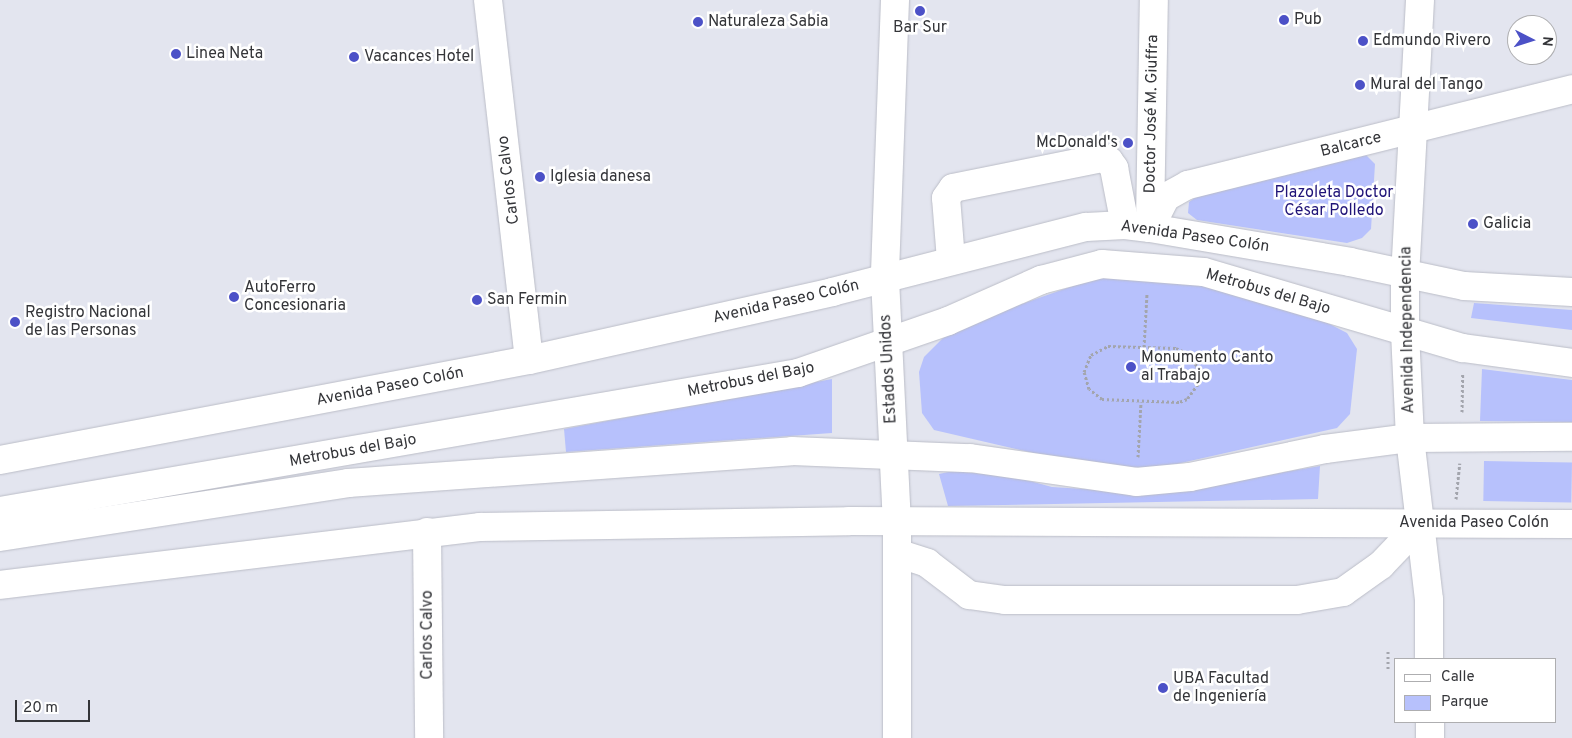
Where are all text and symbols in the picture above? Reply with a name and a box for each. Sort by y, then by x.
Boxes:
marker: Bar Sur [914,5,926,17]
place label: Pub [1294,10,1322,30]
place label: Naturaleza Sabia [708,12,828,32]
marker: Pub [1278,14,1290,26]
north arrow [1507,15,1557,65]
marker: Naturaleza Sabia [692,16,704,28]
place label: Bar Sur [893,18,947,38]
place label: Edmundo Rivero [1373,31,1491,51]
street label: Doctor José M. Giuffra [1141,34,1163,194]
marker: Edmundo Rivero [1357,35,1369,47]
text: N [1538,36,1555,47]
place label: Linea Neta [186,44,263,64]
place label: Vacances Hotel [364,47,474,67]
marker: Linea Neta [170,48,182,60]
marker: Vacances Hotel [348,51,360,63]
place label: Mural del Tango [1370,75,1484,95]
marker: Mural del Tango [1354,79,1366,91]
street label: Balcarce [1318,128,1384,162]
place label: McDonald's [1036,133,1118,153]
street label: Carlos Calvo [494,134,524,226]
marker: McDonald's [1122,137,1134,149]
place label: Iglesia danesa [550,167,651,187]
marker: Iglesia danesa [534,171,546,183]
park label: Plazoleta Doctor César Polledo [1275,183,1393,221]
place label: Galicia [1483,214,1531,234]
street label: Avenida Paseo Colón [1120,217,1270,257]
marker: Galicia [1467,218,1479,230]
street label: Avenida Independencia [1397,246,1419,414]
street label: Metrobus del Bajo [1203,265,1333,319]
street label: Avenida Paseo Colón [711,276,861,328]
place label: AutoFerro Concesionaria [244,278,346,316]
place label: San Fermin [487,290,567,310]
marker: AutoFerro Concesionaria [228,291,240,303]
marker: San Fermin [471,294,483,306]
place label: Registro Nacional de las Personas [25,303,151,341]
street label: Estados Unidos [877,314,901,424]
marker: Registro Nacional de las Personas [9,316,21,328]
place label: Monumento Canto al Trabajo [1141,348,1273,386]
street label: Metrobus del Bajo [686,358,816,402]
marker: Monumento Canto al Trabajo [1125,361,1137,373]
street label: Avenida Paseo Colón [315,363,465,411]
street label: Metrobus del Bajo [288,430,418,472]
street label: Avenida Paseo Colón [1399,513,1549,533]
street label: Carlos Calvo [418,590,438,680]
legend [1394,658,1557,723]
text: Calle [1441,668,1475,687]
place label: UBA Facultad de Ingeniería [1173,669,1270,707]
marker: UBA Facultad de Ingeniería [1157,682,1169,694]
scale bar [18,690,92,722]
text: Parque [1441,693,1489,712]
text: 20 m [23,699,58,718]

